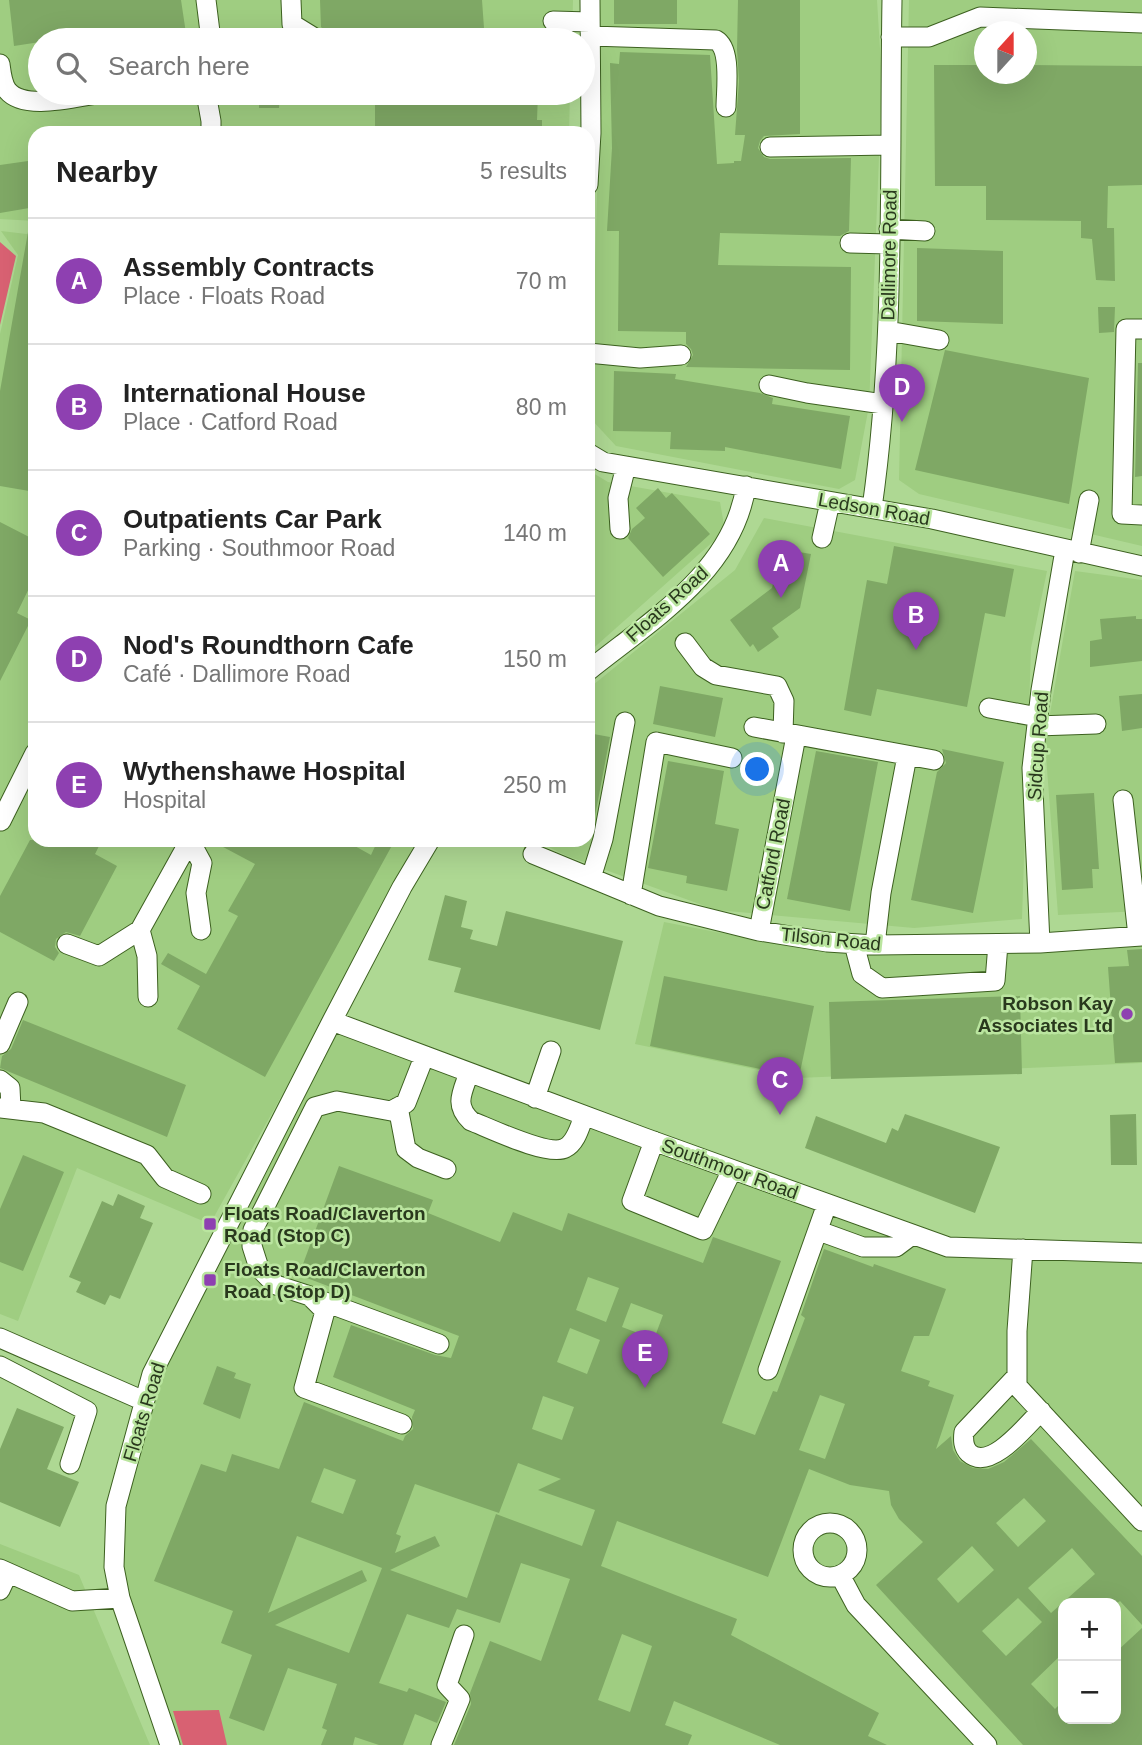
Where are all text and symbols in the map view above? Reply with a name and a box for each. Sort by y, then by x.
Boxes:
north arrow [974,21,1037,84]
search box [28,28,595,105]
icon: search [52,48,90,86]
text: Search here [108,51,250,81]
text: Nearby [56,155,158,188]
text: 5 results [480,158,567,184]
street label: Dallimore Road [877,189,901,321]
text: Assembly Contracts [123,252,374,282]
text: A [71,268,87,294]
text: 70 m [516,268,567,294]
text: Place · Floats Road [123,283,325,309]
pin: D [879,364,925,422]
text: International House [123,378,366,408]
text: B [71,394,87,420]
text: 80 m [516,394,567,420]
text: Place · Catford Road [123,409,338,435]
street label: Ledson Road [817,489,931,529]
text: Outpatients Car Park [123,504,382,534]
text: C [71,520,87,546]
text: 140 m [503,520,567,546]
text: Parking · Southmoor Road [123,535,395,561]
pin: A [758,540,804,598]
street label: Floats Road [622,562,712,646]
pin: B [893,592,939,650]
text: Nod's Roundthorn Cafe [123,630,414,660]
text: D [71,646,87,672]
text: 150 m [503,646,567,672]
text: Café · Dallimore Road [123,661,351,687]
street label: Sidcup Road [1024,691,1052,801]
your location [740,752,774,786]
text: Wythenshawe Hospital [123,756,406,786]
text: E [71,772,87,798]
text: 250 m [503,772,567,798]
text: Hospital [123,787,206,813]
street label: Catford Road [752,797,794,911]
street label: Tilson Road [780,923,882,955]
place label: Robson Kay Associates Ltd [978,993,1113,1036]
marker: Robson Kay Associates Ltd [1119,1006,1135,1022]
pin: C [757,1057,803,1115]
street label: Southmoor Road [659,1135,801,1203]
place label: Floats Road/Claverton Road (Stop C) [224,1203,426,1246]
marker: Floats Road/Claverton Road (Stop C) [202,1216,218,1232]
place label: Floats Road/Claverton Road (Stop D) [224,1259,426,1302]
marker: Floats Road/Claverton Road (Stop D) [202,1272,218,1288]
pin: E [622,1330,668,1388]
street label: Floats Road [119,1360,169,1464]
map controls [1058,1598,1121,1724]
button: + [1058,1598,1121,1661]
button: − [1058,1661,1121,1724]

